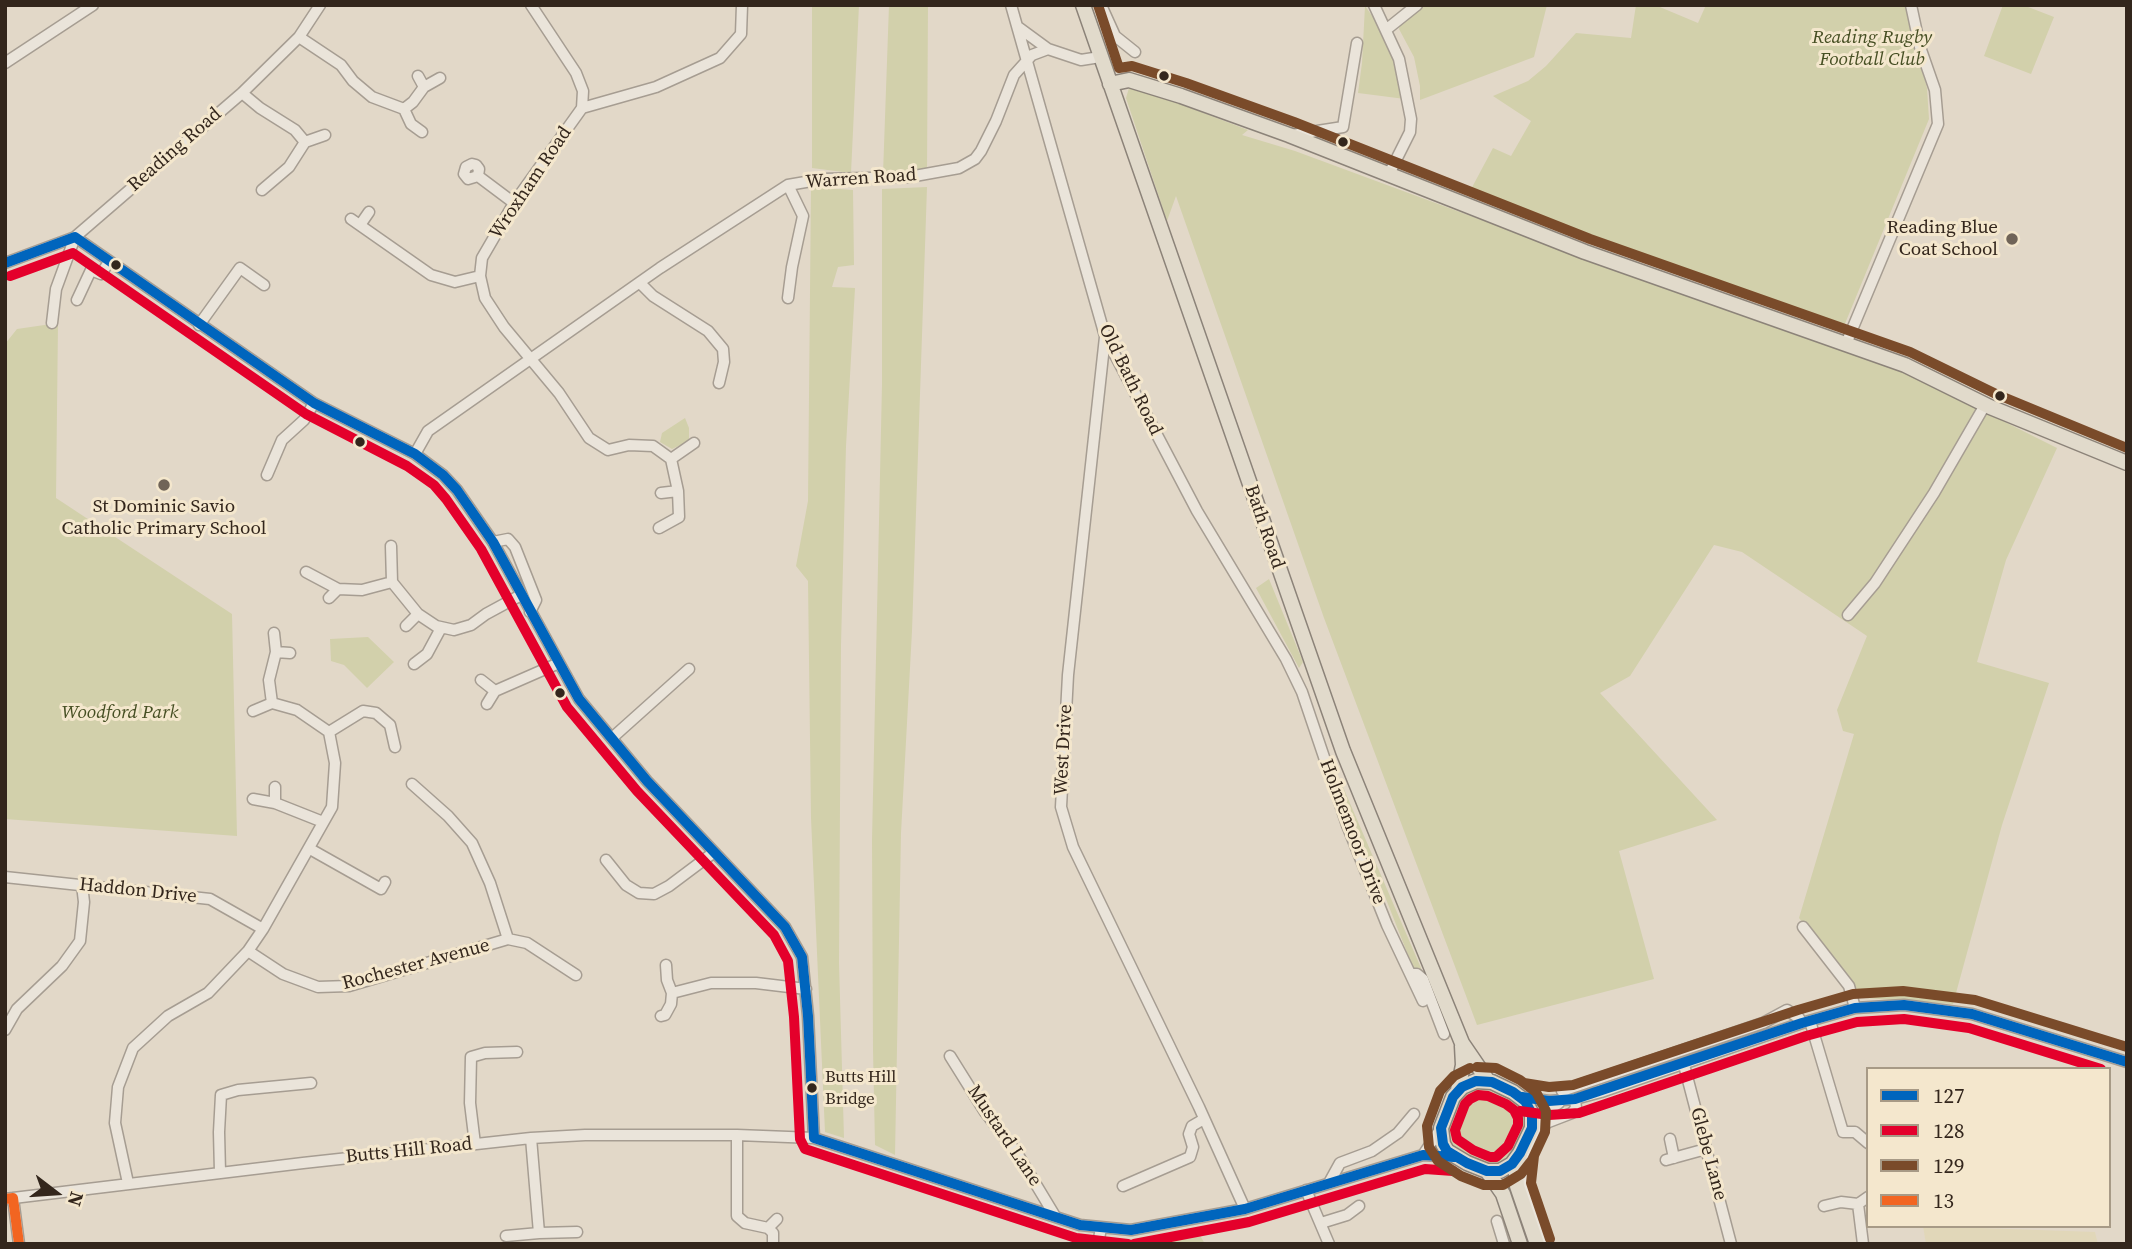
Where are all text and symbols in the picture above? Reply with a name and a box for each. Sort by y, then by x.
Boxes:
park label: Reading Rugby Football Club [1812,27,1932,71]
unlabelled marker [1157,69,1171,83]
street label: Reading Road [124,103,226,197]
street label: Wroxham Road [485,122,577,244]
unlabelled marker [1336,135,1350,149]
street label: Warren Road [805,164,917,194]
place label: Reading Blue Coat School [1887,217,1998,261]
marker: Reading Blue Coat School [2004,231,2020,247]
unlabelled marker [109,258,123,272]
street label: Old Bath Road [1093,321,1167,439]
unlabelled marker [1993,389,2007,403]
unlabelled marker [353,435,367,449]
marker: St Dominic Savio Catholic Primary School [156,477,172,493]
street label: Bath Road [1239,482,1289,572]
place label: St Dominic Savio Catholic Primary School [62,496,266,540]
unlabelled marker [553,686,567,700]
park label: Woodford Park [62,702,178,724]
street label: West Drive [1050,704,1078,796]
street label: Holmemoor Drive [1314,756,1390,908]
street label: Haddon Drive [78,873,198,909]
street label: Rochester Avenue [340,934,492,996]
legend [1866,1067,2111,1228]
place label: Butts Hill Bridge [825,1068,896,1108]
marker: Butts Hill Bridge [805,1081,819,1095]
street label: Mustard Lane [962,1081,1046,1191]
text: 127 [1933,1081,1965,1110]
street label: Glebe Lane [1685,1105,1731,1203]
text: 128 [1933,1116,1965,1145]
street label: Butts Hill Road [345,1133,473,1169]
text: 129 [1933,1151,1965,1180]
north arrow [21,1158,91,1228]
text: 13 [1933,1186,1954,1215]
text: N [62,1189,91,1210]

